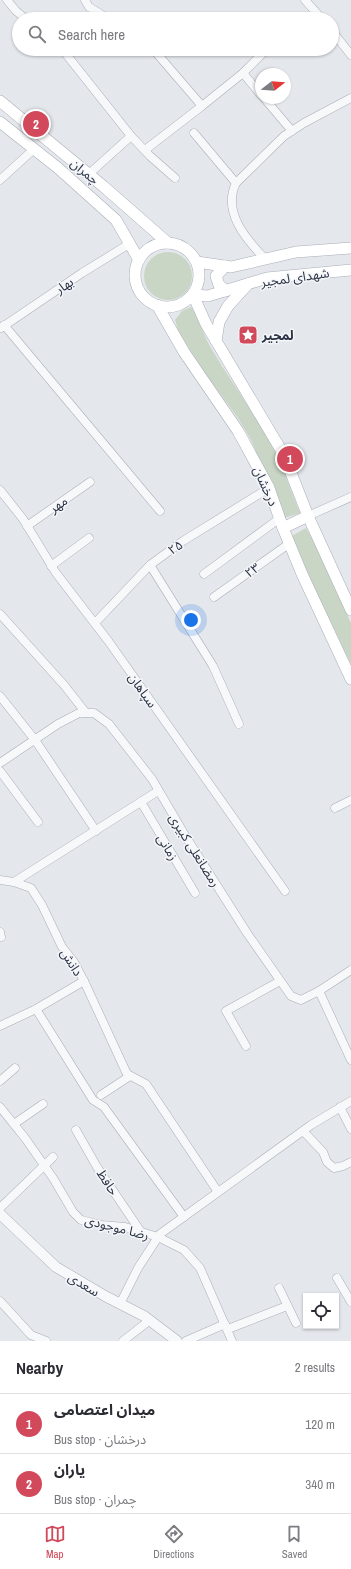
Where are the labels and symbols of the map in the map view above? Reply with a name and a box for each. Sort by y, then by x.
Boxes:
north arrow [255,68,291,104]
pin: 2 [23,109,49,139]
street label: چمران [66,155,103,189]
street label: شهدای لمجیر [259,264,330,291]
street label: بهار [51,273,77,298]
place icon: لمجیر [237,324,259,346]
place label: لمجیر [261,327,294,344]
pin: 1 [277,444,303,474]
street label: درخشان [249,464,282,509]
street label: مهر [45,492,71,517]
street label: ۲۵ [164,536,186,559]
street label: ۲۳ [241,559,263,582]
your location [181,610,201,630]
street label: سپاهان [124,669,161,712]
street label: رمضانعلی کبیری [165,810,224,890]
street label: زمانی [153,831,182,864]
street label: دانش [57,945,87,979]
street label: حافظ [93,1166,123,1199]
street label: رضا موجودی [83,1211,151,1244]
street label: سعدی [65,1268,103,1300]

